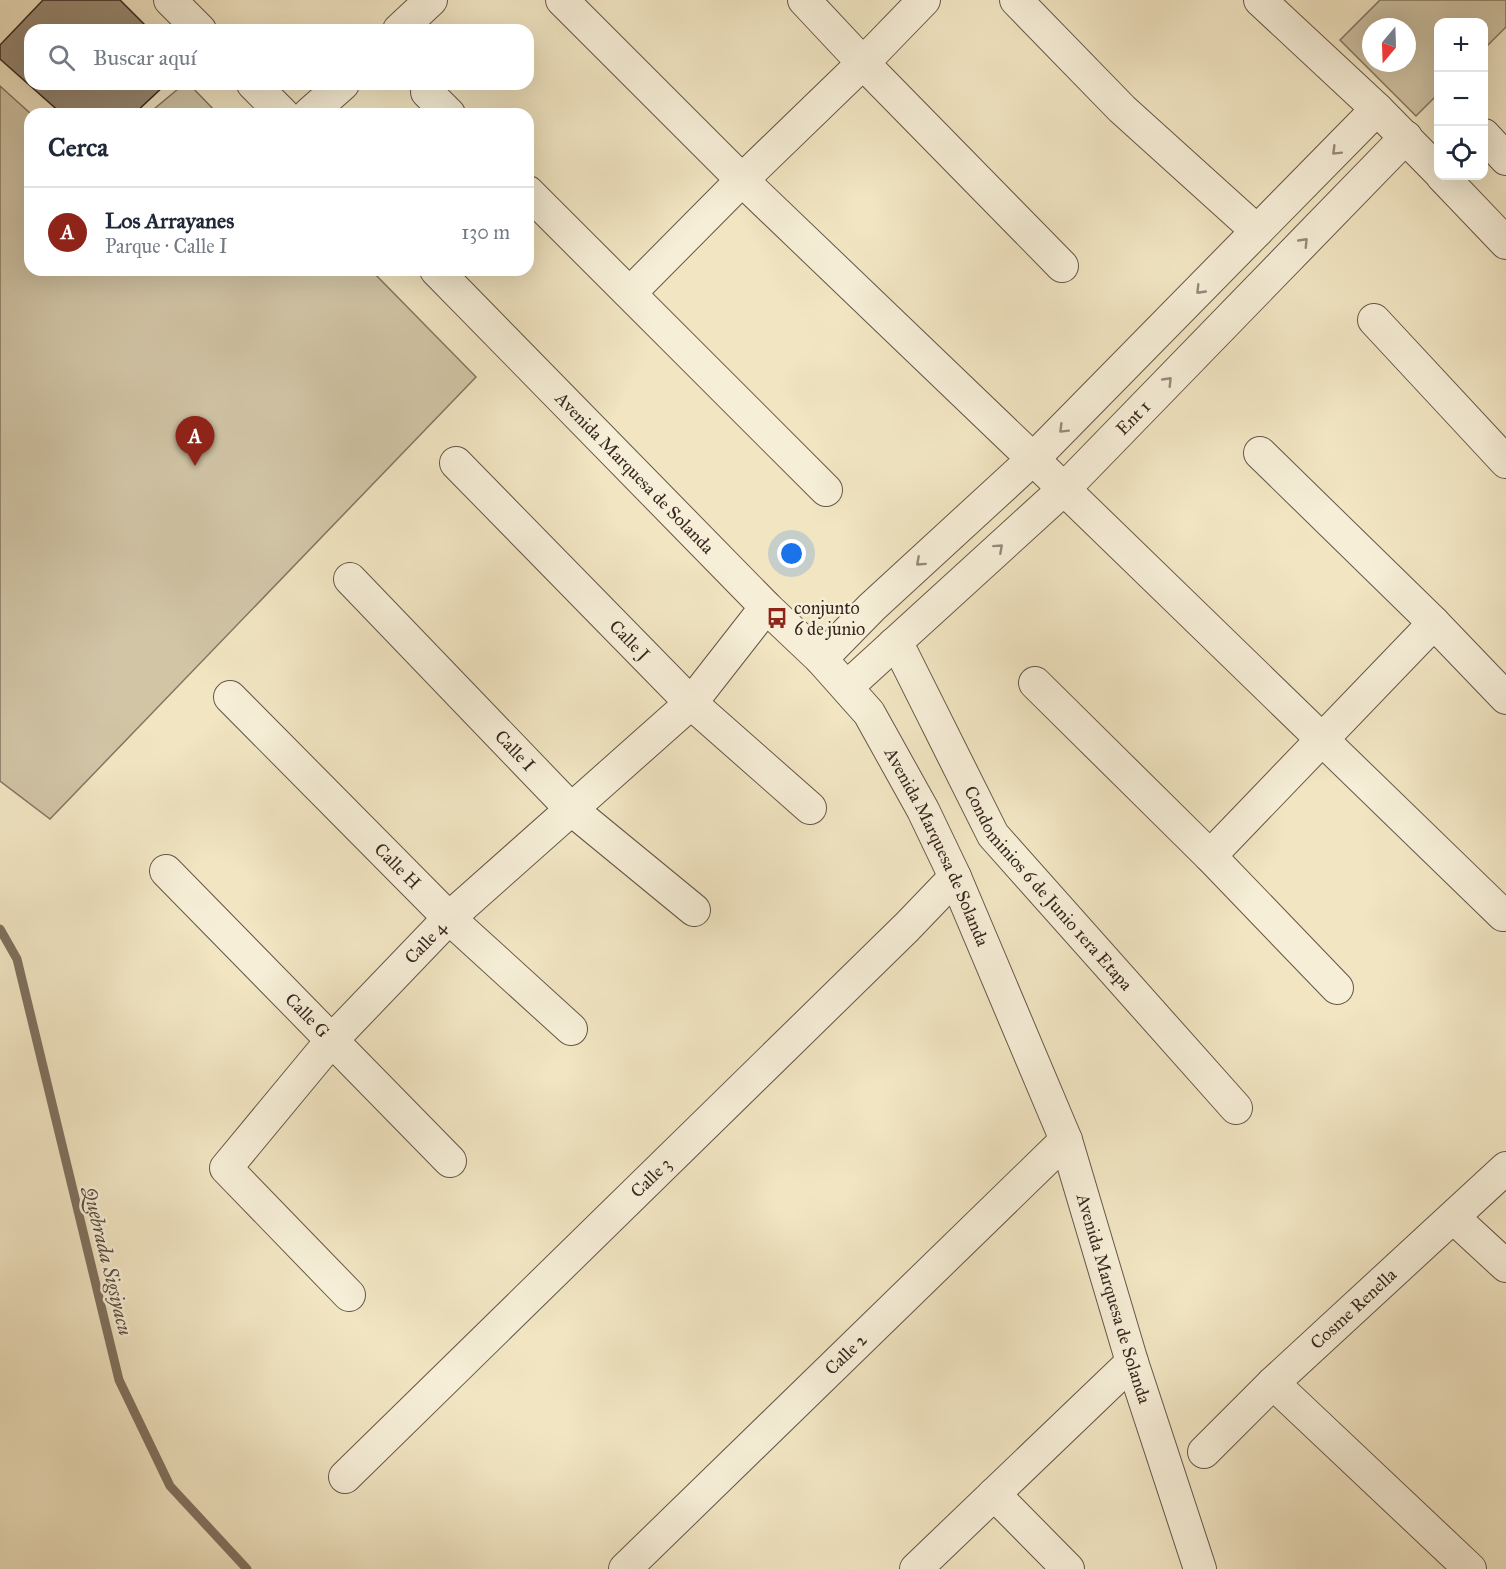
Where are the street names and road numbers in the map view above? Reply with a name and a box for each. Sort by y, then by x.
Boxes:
street label: Avenida Marquesa de Solanda [550,387,719,559]
street label: Ent 1 [1111,396,1155,440]
street label: Calle J [605,615,655,666]
street label: Calle I [490,725,540,776]
street label: Avenida Marquesa de Solanda [879,743,994,950]
street label: Condominios 6 de Junio 1era Etapa [959,782,1137,995]
street label: Calle H [370,838,425,894]
street label: Calle 4 [400,916,452,969]
street label: Calle G [281,988,334,1042]
street label: Calle 3 [626,1153,676,1202]
street label: Avenida Marquesa de Solanda [1071,1190,1156,1407]
street label: Cosme Renella [1306,1263,1401,1354]
street label: Calle 2 [820,1329,871,1380]

